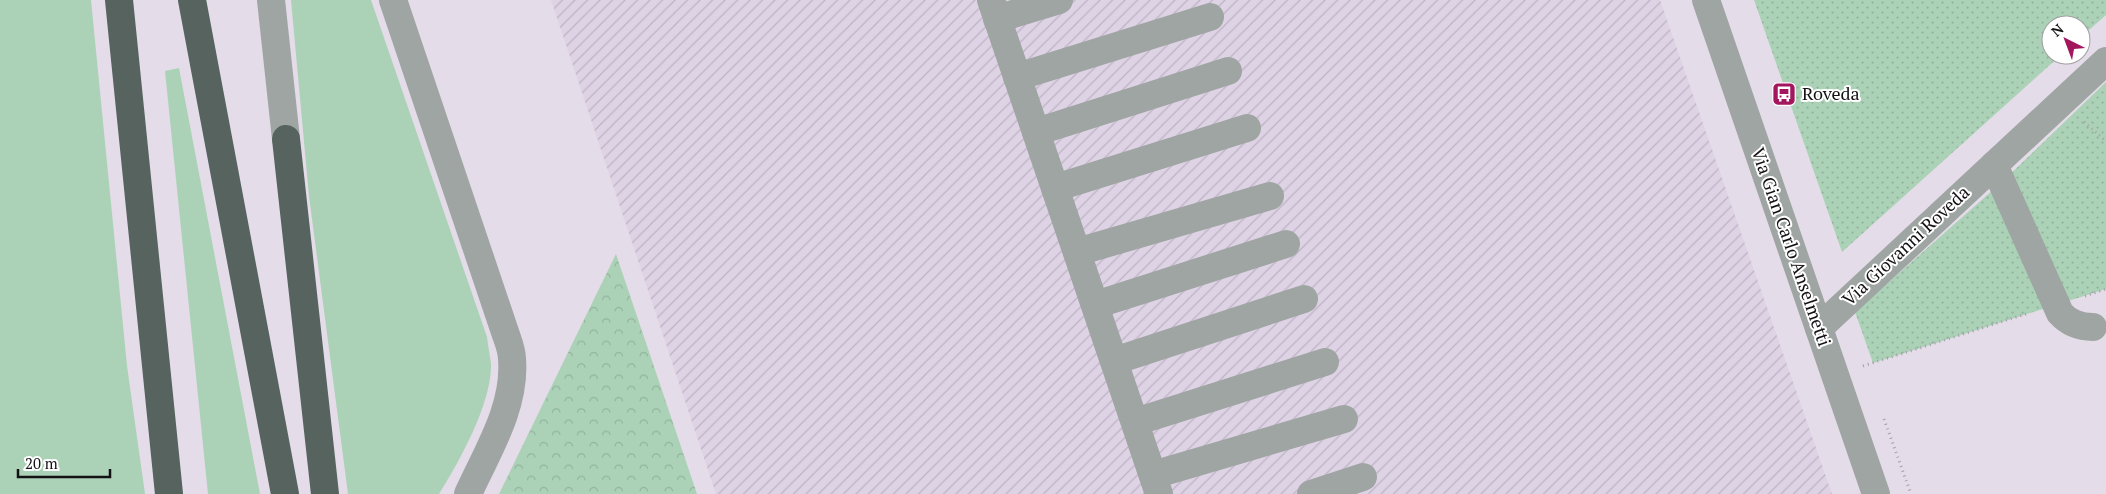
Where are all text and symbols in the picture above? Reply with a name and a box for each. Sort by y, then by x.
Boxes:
north arrow [2041,15,2091,65]
text: N [2047,19,2068,41]
bus stop icon: Roveda [1771,81,1797,107]
place label: Roveda [1802,81,1860,105]
street label: Via Gian Carlo Anselmetti [1747,144,1837,349]
street label: Via Giovanni Roveda [1837,180,1974,311]
scale bar [18,446,110,478]
text: 20 m [25,453,58,473]

